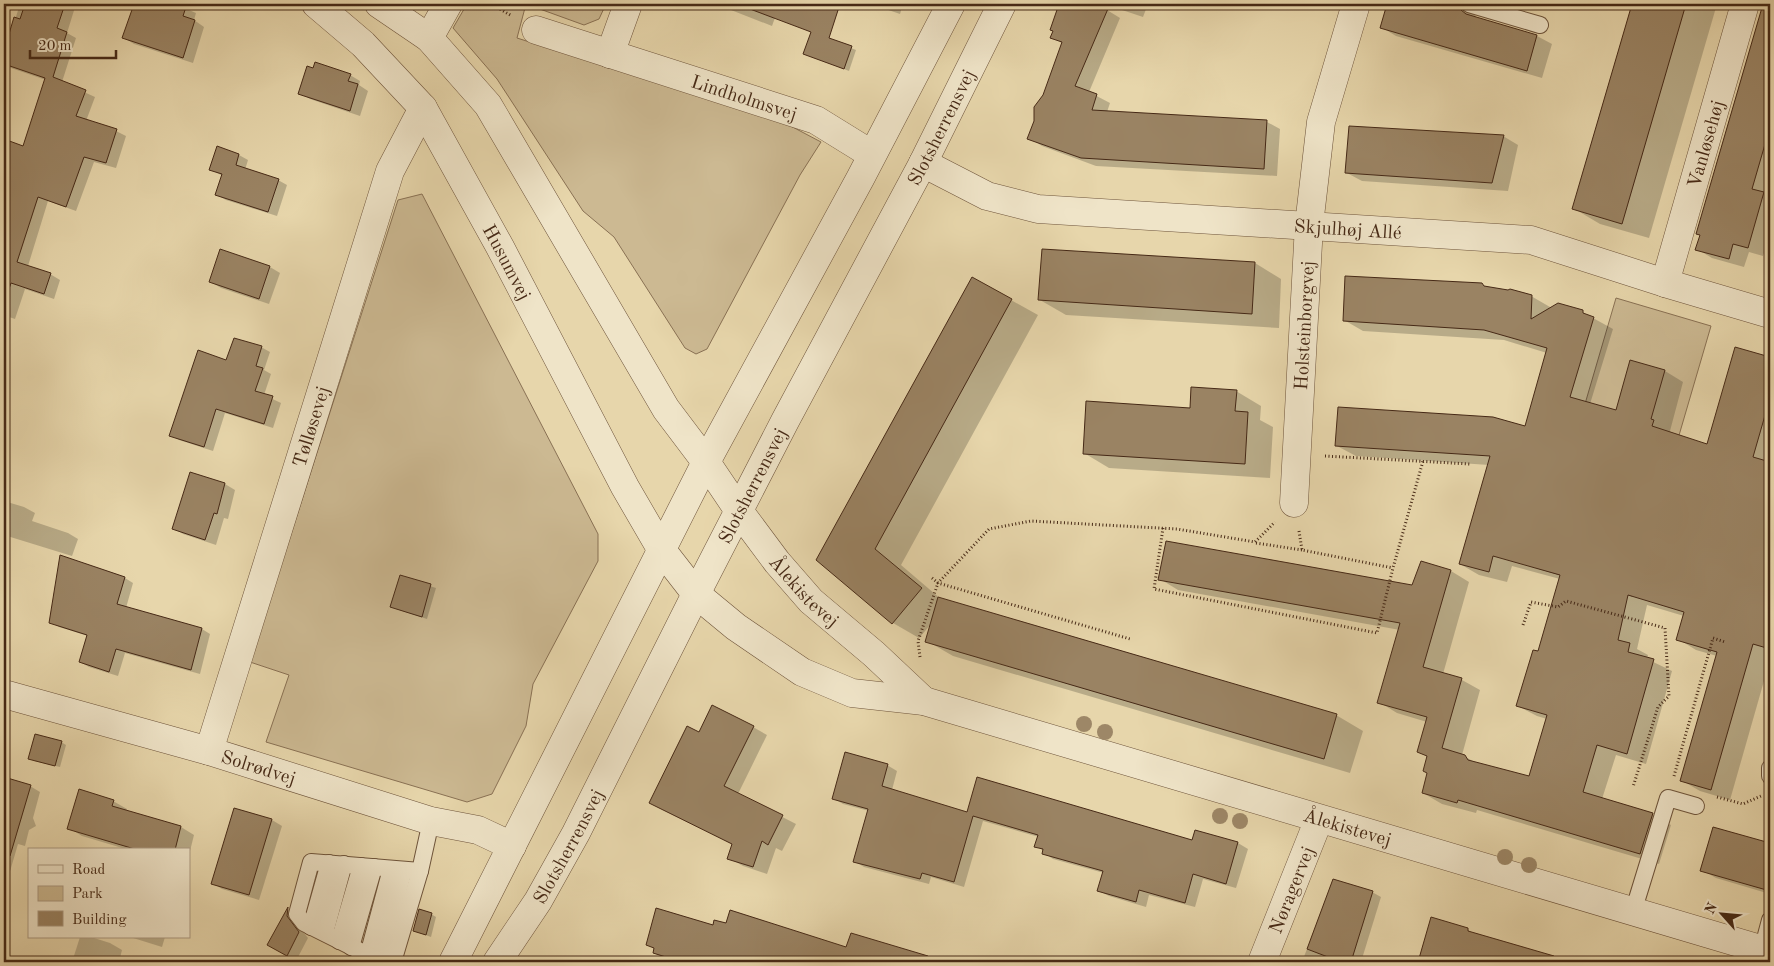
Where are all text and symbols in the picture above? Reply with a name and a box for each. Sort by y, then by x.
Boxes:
scale bar [30,28,116,60]
text: 20 m [38,39,72,54]
street label: Slotsherrensvej [906,67,980,189]
street label: Lindholmsvej [688,73,799,125]
street label: Vanløsehøj [1686,98,1729,190]
street label: Skjulhøj Allé [1293,218,1402,244]
street label: Husumvej [478,222,533,304]
street label: Holsteinborgvej [1293,260,1319,391]
street label: Tølløsevej [291,384,334,470]
street label: Slotsherrensvej [717,426,792,547]
street label: Ålekistevej [764,550,841,632]
street label: Solrødvej [218,748,298,790]
street label: Slotsherrensvej [531,787,608,908]
street label: Ålekistevej [1301,802,1393,851]
street label: Nøragervej [1267,844,1319,937]
legend [28,848,190,938]
text: Road [72,863,106,878]
text: Park [72,887,103,902]
north arrow [1696,888,1746,938]
text: N [1703,900,1720,916]
text: Building [72,913,127,928]

